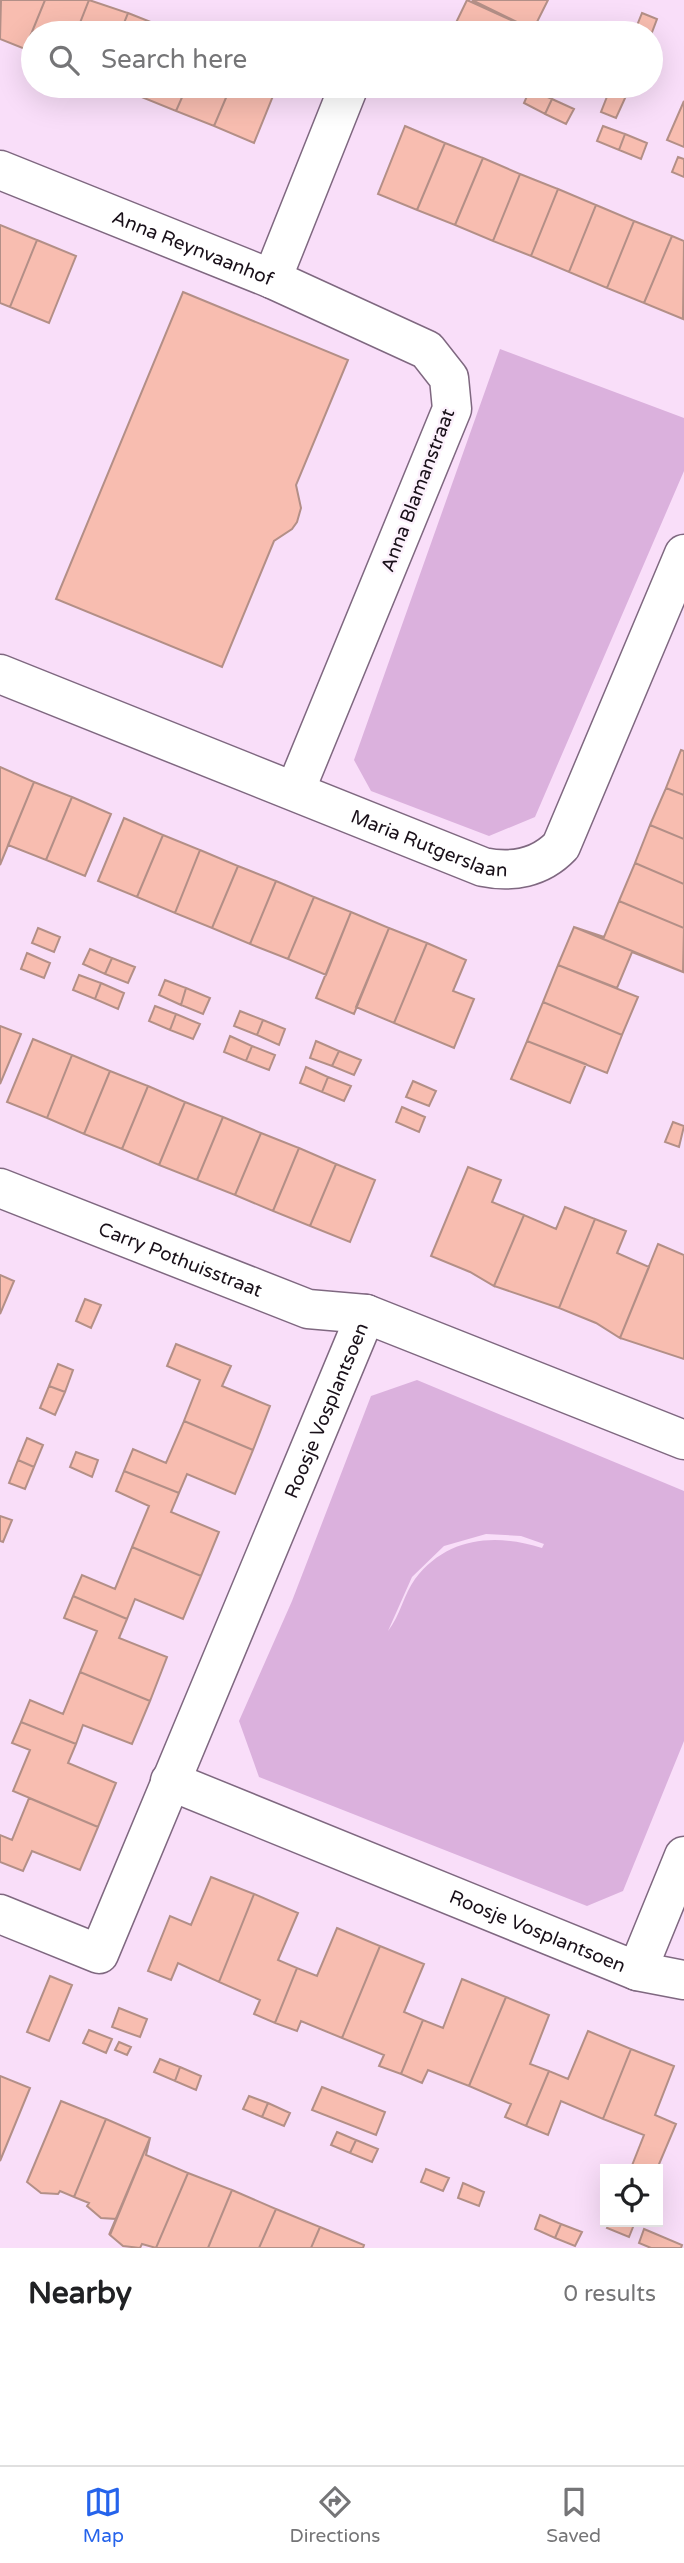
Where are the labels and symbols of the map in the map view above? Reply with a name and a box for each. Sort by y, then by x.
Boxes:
street label: Anna Reynvaanhof [109,206,277,291]
street label: Anna Blamanstraat [377,406,459,575]
street label: Maria Rutgerslaan [348,805,508,881]
street label: Carry Pothuisstraat [95,1218,265,1302]
street label: Roosje Vosplantsoen [280,1319,373,1502]
street label: Roosje Vosplantsoen [446,1886,629,1977]

